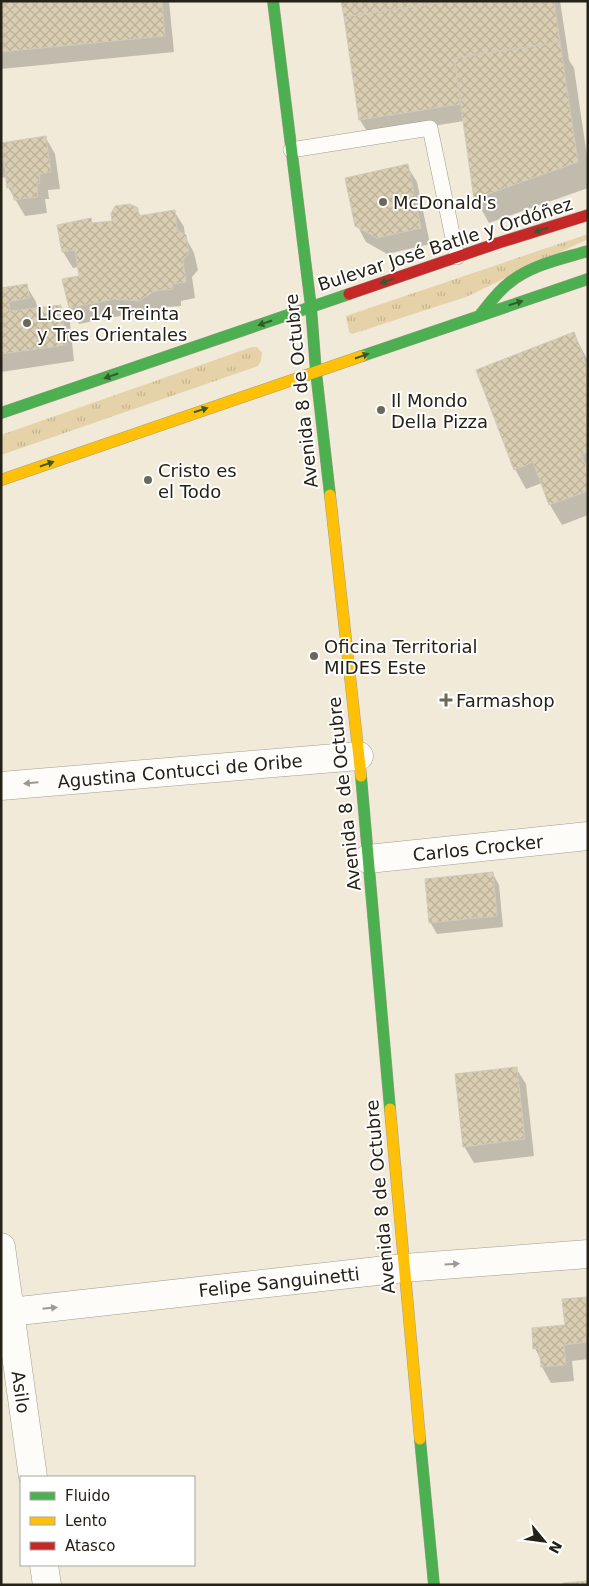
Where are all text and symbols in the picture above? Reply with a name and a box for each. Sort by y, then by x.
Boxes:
place label: McDonald's [393,192,497,213]
street label: Bulevar José Batlle y Ordóñez [315,193,575,295]
marker: McDonald's [377,196,389,208]
one-way arrow [534,227,549,234]
one-way arrow [379,277,394,285]
street label: Avenida 8 de Octubre [280,293,322,489]
one-way arrow [509,299,524,307]
place label: Liceo 14 Treinta y Tres Orientales [37,303,188,345]
marker: Liceo 14 Treinta y Tres Orientales [21,317,33,329]
one-way arrow [257,320,272,327]
one-way arrow [355,352,370,359]
one-way arrow [103,372,118,380]
place label: Il Mondo Della Pizza [391,390,488,432]
marker: Il Mondo Della Pizza [375,404,387,416]
one-way arrow [193,406,208,413]
one-way arrow [40,459,55,467]
place label: Cristo es el Todo [158,460,237,502]
marker: Cristo es el Todo [142,474,154,486]
place label: Oficina Territorial MIDES Este [324,636,478,678]
marker: Oficina Territorial MIDES Este [308,650,320,662]
place label: Farmashop [456,690,555,711]
marker: Farmashop [440,694,452,706]
street label: Avenida 8 de Octubre [323,696,365,892]
street label: Agustina Contucci de Oribe [57,750,303,792]
one-way arrow [23,779,39,787]
street label: Carlos Crocker [412,831,545,865]
street label: Avenida 8 de Octubre [361,1099,399,1295]
one-way arrow [444,1260,460,1268]
street label: Felipe Sanguinetti [197,1263,361,1301]
one-way arrow [42,1304,58,1312]
street label: Asilo [8,1369,34,1415]
legend [20,1476,195,1566]
text: Fluido [65,1487,110,1505]
text: Lento [65,1512,107,1530]
north arrow [519,1516,569,1566]
text: Atasco [65,1537,115,1555]
text: N [546,1538,565,1556]

